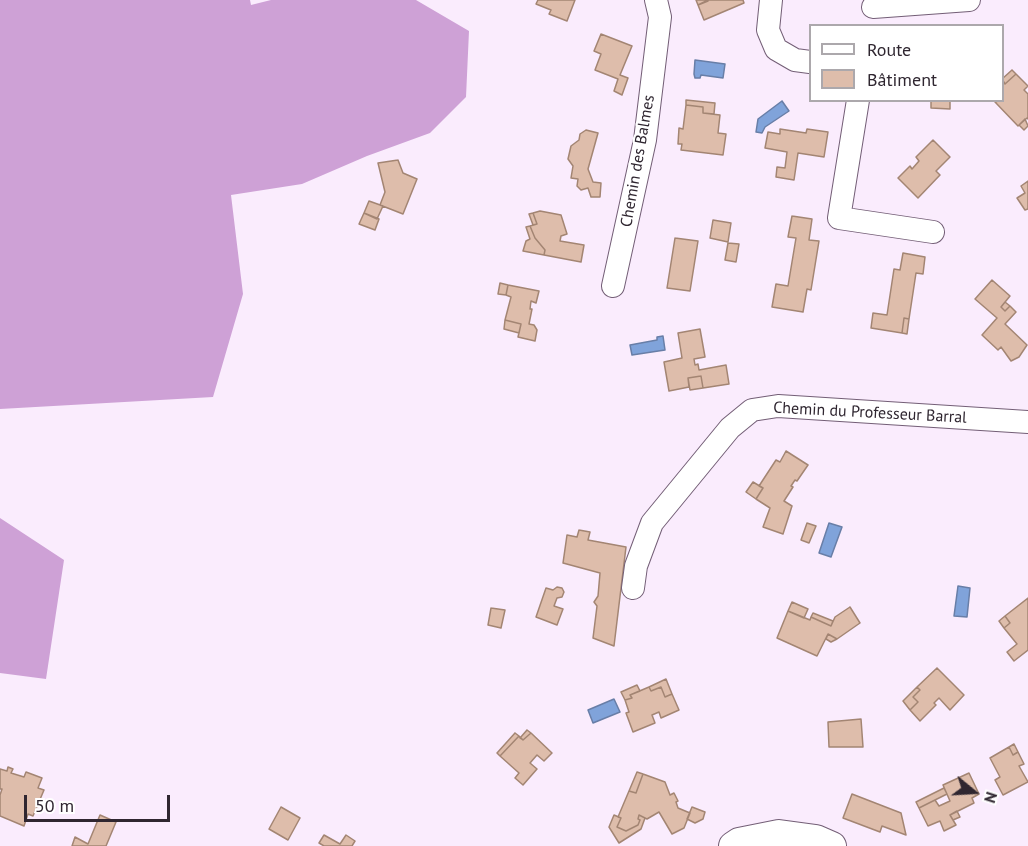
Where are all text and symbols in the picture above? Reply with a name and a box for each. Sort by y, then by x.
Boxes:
legend [809,24,1004,102]
text: Route [867,38,911,61]
text: Bâtiment [867,68,937,91]
street label: Chemin des Balmes [617,93,659,229]
street label: Chemin du Professeur Barral [773,398,967,428]
north arrow [944,762,1004,822]
scale bar [27,783,172,821]
text: N [980,789,1002,806]
text: 50 m [35,794,74,817]

